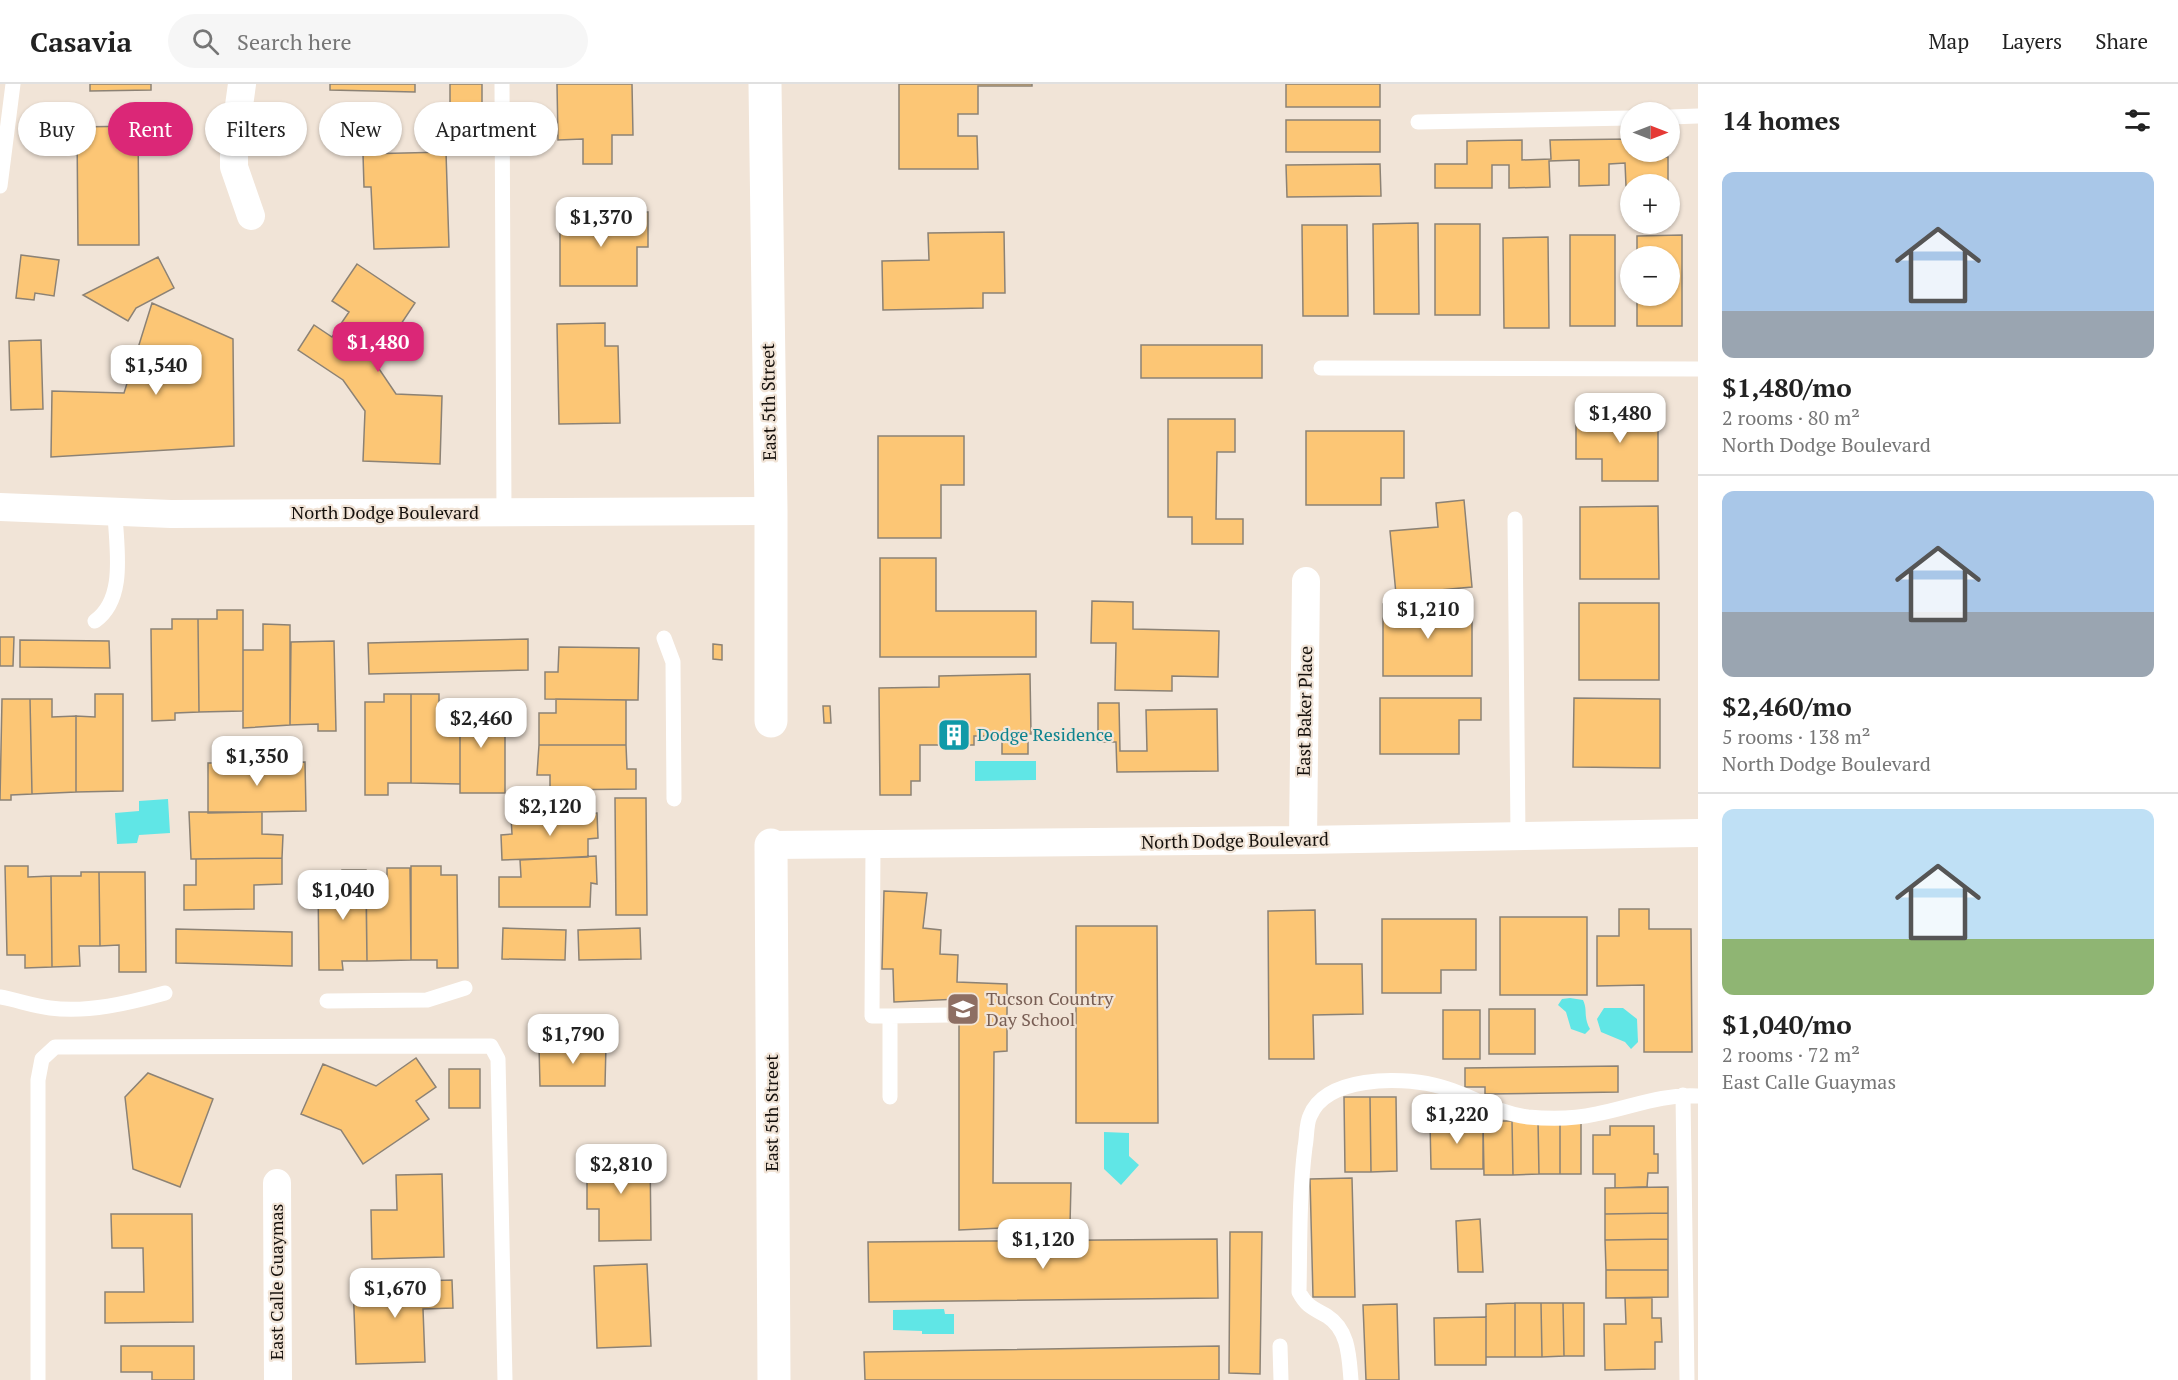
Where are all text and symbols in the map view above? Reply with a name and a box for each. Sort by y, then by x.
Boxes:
search box [168,14,588,68]
text: Casavia [30,23,132,60]
icon: search [189,25,222,58]
text: Search here [237,27,352,56]
text: Map [1928,27,1969,55]
text: Layers [2002,27,2062,55]
text: Share [2095,27,2148,55]
chip: Buy [18,102,96,156]
chip: Rent [108,102,193,156]
chip: Filters [205,102,307,156]
chip: New [319,102,402,156]
chip: Apartment [414,102,558,156]
north arrow [1620,102,1680,162]
map controls [1620,102,1680,306]
text: 14 homes [1722,103,1840,137]
icon: filters [2121,104,2154,137]
button: + [1620,174,1680,234]
pin: $1,370 [552,197,650,248]
text: $1,370 [570,203,632,230]
icon: home [1884,211,1992,319]
button: − [1620,246,1680,306]
pin: $1,480 [329,322,427,373]
text: $1,480 [347,328,409,355]
street label: East 5th Street [755,343,781,461]
pin: $1,540 [107,345,205,396]
text: $1,540 [125,351,187,378]
text: $1,480/mo [1722,370,1852,404]
pin: $1,480 [1571,393,1669,444]
text: $1,480 [1589,399,1651,426]
text: 2 rooms · 80 m² [1722,404,1860,431]
text: North Dodge Boulevard [1722,431,1931,458]
street label: North Dodge Boulevard [291,500,479,524]
icon: home [1884,530,1992,638]
pin: $1,210 [1379,589,1477,640]
text: $1,210 [1397,595,1459,622]
street label: East Baker Place [1291,646,1317,776]
text: $2,460/mo [1722,689,1852,723]
pin: $2,460 [432,698,530,749]
text: $2,460 [450,704,512,731]
building icon: Dodge Residence [936,717,972,753]
place label: Dodge Residence [977,722,1113,746]
text: 5 rooms · 138 m² [1722,723,1870,750]
pin: $1,350 [208,736,306,787]
text: $1,350 [226,742,288,769]
text: North Dodge Boulevard [1722,750,1931,777]
pin: $2,120 [501,786,599,837]
text: $2,120 [519,792,581,819]
street label: North Dodge Boulevard [1141,826,1329,854]
icon: home [1884,848,1992,956]
pin: $1,040 [294,870,392,921]
text: $1,040 [312,876,374,903]
place label: Tucson Country Day School [986,986,1114,1031]
school or university icon: Tucson Country Day School [945,991,981,1027]
text: $1,040/mo [1722,1007,1852,1041]
pin: $1,790 [524,1014,622,1065]
text: $1,790 [542,1020,604,1047]
text: 2 rooms · 72 m² [1722,1041,1860,1068]
street label: East 5th Street [759,1054,783,1172]
text: East Calle Guaymas [1722,1068,1896,1095]
pin: $1,220 [1408,1094,1506,1145]
text: $1,220 [1426,1100,1488,1127]
pin: $2,810 [572,1144,670,1195]
text: $2,810 [590,1150,652,1177]
street label: East Calle Guaymas [264,1204,288,1360]
pin: $1,120 [994,1219,1092,1270]
text: $1,120 [1012,1225,1074,1252]
pin: $1,670 [346,1268,444,1319]
text: $1,670 [364,1274,426,1301]

